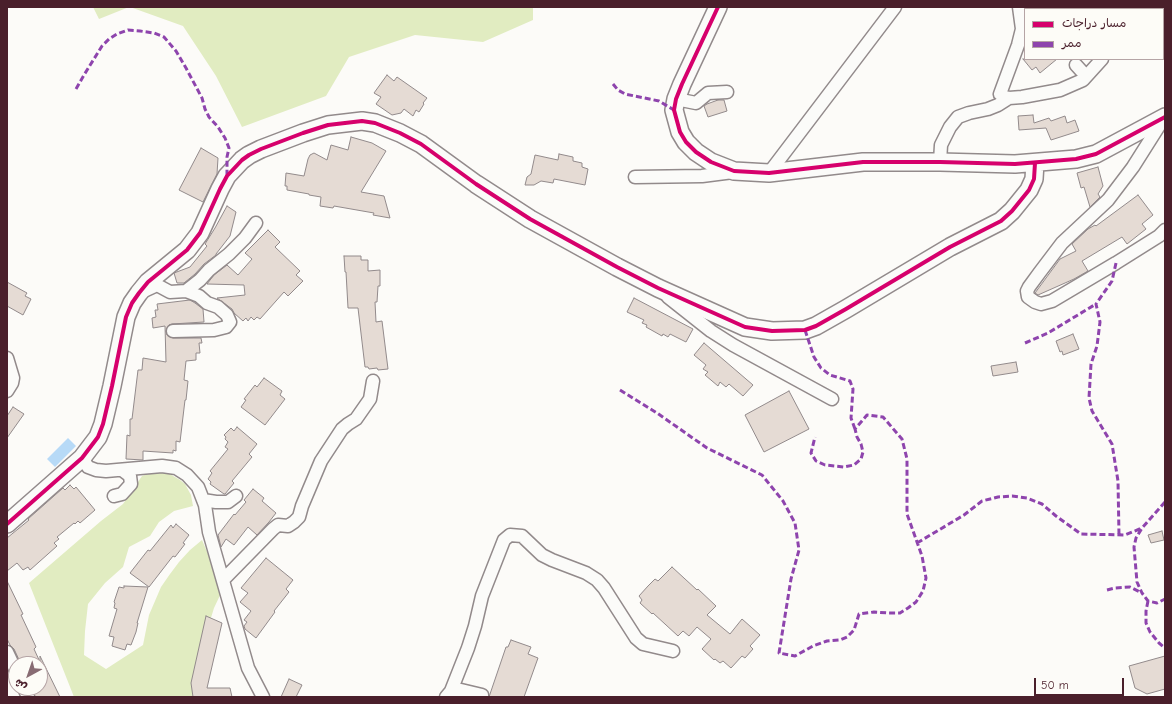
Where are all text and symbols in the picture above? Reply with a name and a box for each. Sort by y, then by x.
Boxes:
legend [1024,8,1164,60]
text: مسار دراجات [1062,16,1126,30]
text: ممر [1062,36,1081,50]
north arrow [8,656,48,696]
scale bar [1036,670,1126,696]
text: ش [12,676,29,694]
text: 50 m [1041,678,1069,692]

